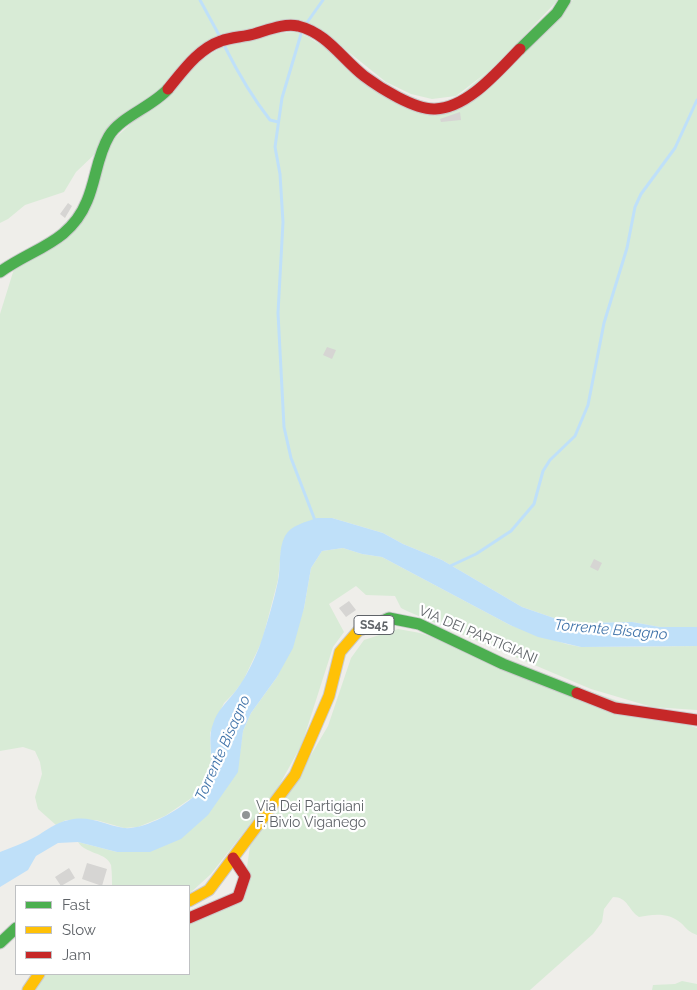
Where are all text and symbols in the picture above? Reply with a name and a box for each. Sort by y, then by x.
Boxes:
street label: VIA DEI PARTIGIANI [416,602,540,668]
road number: SS45 [354,616,394,634]
water label: Torrente Bisagno [554,616,668,644]
water label: Torrente Bisagno [192,693,254,803]
place label: Via Dei Partigiani F. Bivio Viganego [256,799,366,832]
marker: Via Dei Partigiani F. Bivio Viganego [240,809,252,821]
legend [15,885,190,975]
text: Fast [62,896,90,914]
text: Slow [62,921,96,939]
text: Jam [62,946,91,964]

